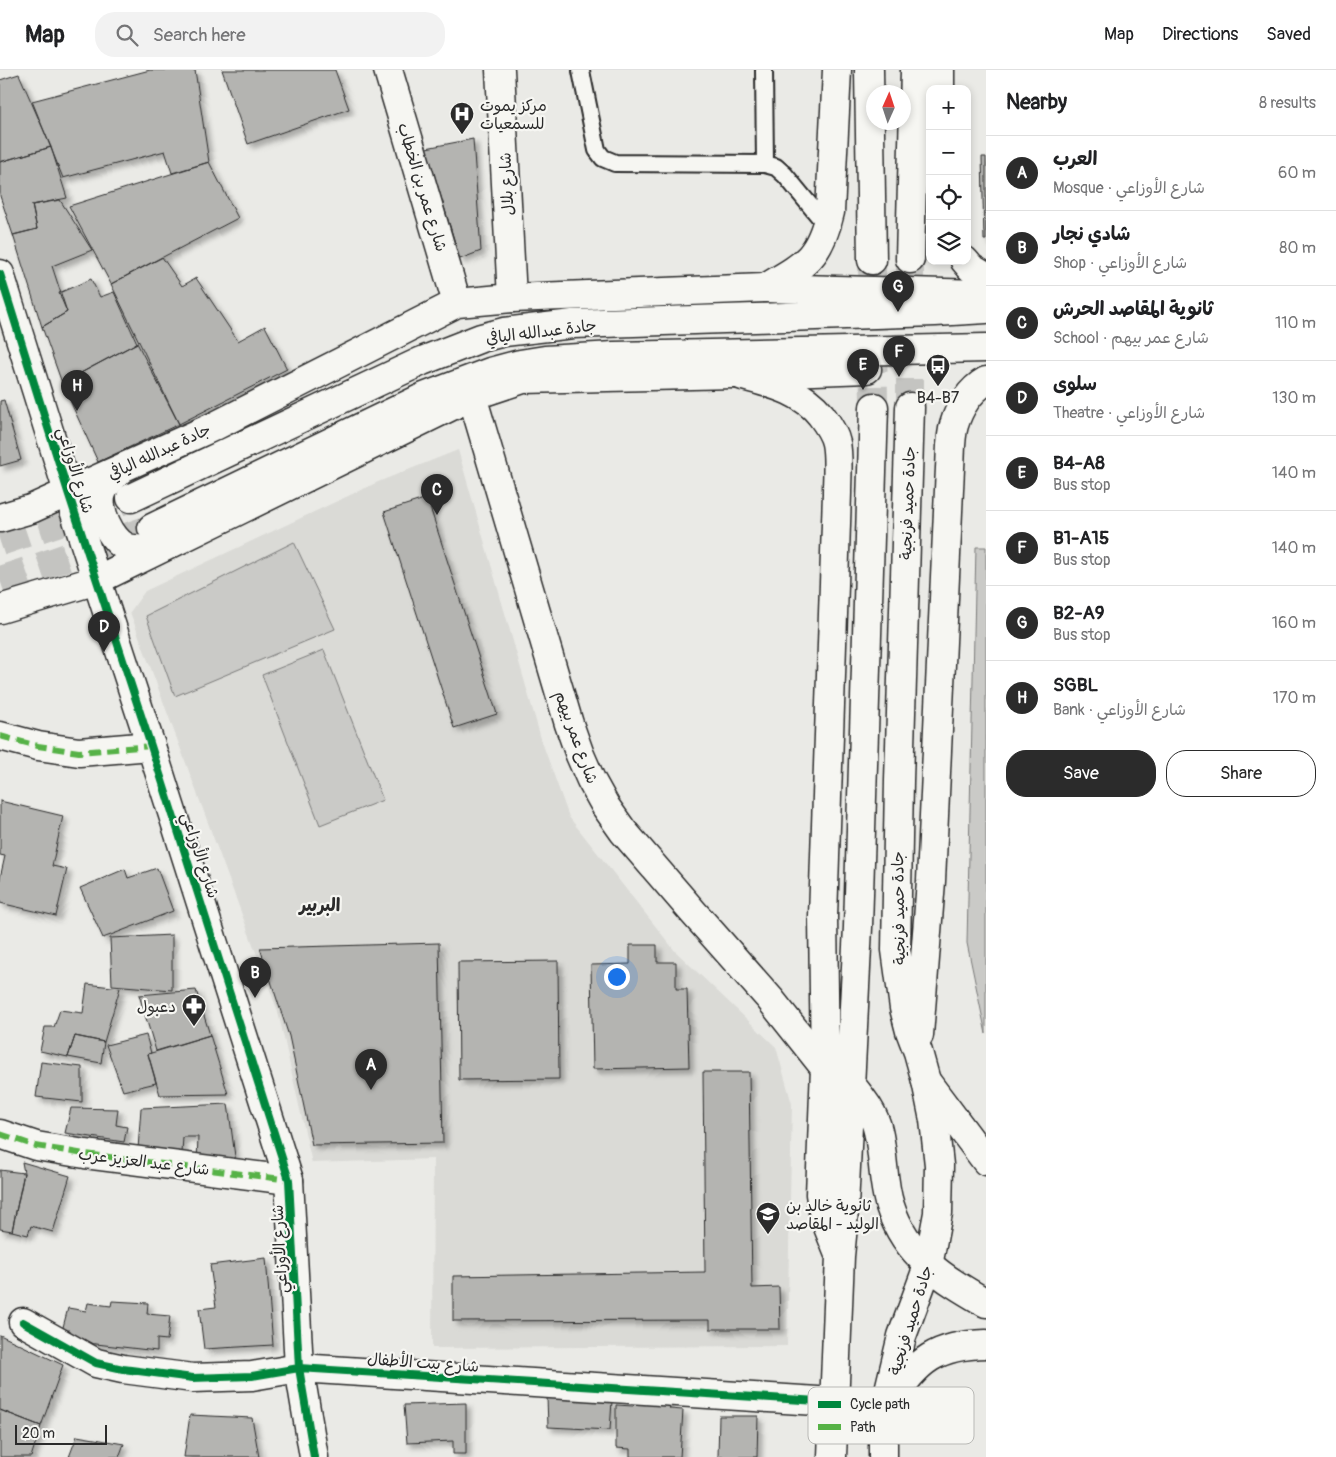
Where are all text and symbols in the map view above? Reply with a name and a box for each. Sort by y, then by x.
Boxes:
search box [95,12,445,57]
text: Map [25,20,65,49]
icon: search [113,21,141,49]
text: Search here [153,23,246,47]
text: Map [1104,23,1134,46]
text: Directions [1162,23,1238,46]
text: Saved [1266,23,1311,46]
north arrow [866,85,911,130]
map controls [926,85,971,265]
button: + [926,85,971,130]
text: Nearby [1006,89,1067,116]
text: 8 results [1259,93,1316,113]
place label: مركز يموت للسمعيات [480,96,547,134]
hospital icon: مركز يموت للسمعيات [449,101,475,135]
street label: شارع عمر بن الخطاب [392,120,451,254]
button: − [926,130,971,175]
text: العرب [1053,147,1097,171]
street label: شارع بلال [495,152,520,216]
text: A [1017,163,1027,183]
text: 60 m [1278,163,1316,183]
button: locate [926,175,971,220]
text: Mosque · شارع الأوزاعي [1053,178,1205,198]
button: layers [926,220,971,265]
text: شادي نجار [1053,222,1130,246]
text: B [1017,238,1027,258]
text: 80 m [1279,238,1316,258]
text: Shop · شارع الأوزاعي [1053,253,1187,273]
pin: G [882,271,914,312]
text: ثانوية المقاصد الحرش [1053,297,1213,321]
text: C [1017,313,1027,333]
text: 110 m [1275,313,1316,333]
street label: جادة عبدالله اليافي [485,315,598,350]
text: School · شارع عمر بيهم [1053,328,1209,348]
pin: F [883,336,915,377]
pin: E [847,349,879,390]
bus stop icon: B4-B7 [925,353,951,387]
pin: H [61,370,93,411]
text: سلوى [1053,372,1097,396]
place label: B4-B7 [917,388,960,408]
text: D [1017,388,1027,408]
text: 130 m [1272,388,1316,408]
text: Theatre · شارع الأوزاعي [1053,403,1205,423]
street label: جادة عبدالله اليافي [105,419,215,485]
street label: شارع الأوزاعي [49,425,99,517]
street label: جادة حميد فرنجية [896,446,920,560]
text: B4-A8 [1053,451,1105,475]
text: E [1018,463,1026,483]
text: 140 m [1272,463,1316,483]
pin: C [421,474,453,515]
text: Bus stop [1053,475,1111,495]
text: B1-A15 [1053,526,1109,550]
text: F [1017,538,1027,558]
text: 140 m [1272,538,1316,558]
text: Bus stop [1053,550,1111,570]
text: B2-A9 [1053,601,1105,625]
pin: D [88,611,120,652]
text: G [1017,613,1027,633]
text: 160 m [1272,613,1316,633]
text: Bus stop [1053,625,1111,645]
text: SGBL [1053,673,1098,697]
street label: شارع عمر بيهم [548,688,602,787]
text: H [1017,688,1027,708]
text: 170 m [1273,688,1316,708]
text: Bank · شارع الأوزاعي [1053,700,1186,720]
button: Save [1006,750,1156,797]
button: Share [1166,750,1316,797]
street label: شارع الأوزاعي [173,810,224,902]
street label: جادة حميد فرنجية [888,851,910,965]
district label: البربير [298,894,340,917]
pin: B [239,957,271,998]
your location [604,964,630,990]
pharmacy icon: دعبول [181,993,207,1027]
place label: دعبول [137,997,176,1017]
pin: A [355,1049,387,1090]
street label: شارع عبد العزيز عرب [77,1144,211,1181]
place label: ثانوية خالد بن الوليد - المقاصد [786,1196,879,1234]
school or university icon: ثانوية خالد بن الوليد - المقاصد [755,1201,781,1235]
street label: شارع الأوزاعي [267,1204,296,1294]
street label: جادة حميد فرنجية [885,1263,937,1378]
street label: شارع بيت الأطفال [366,1348,480,1378]
legend [808,1387,974,1444]
text: Cycle path [850,1396,910,1413]
text: Path [850,1419,875,1436]
scale bar [15,1422,108,1445]
text: 20 m [22,1425,55,1442]

